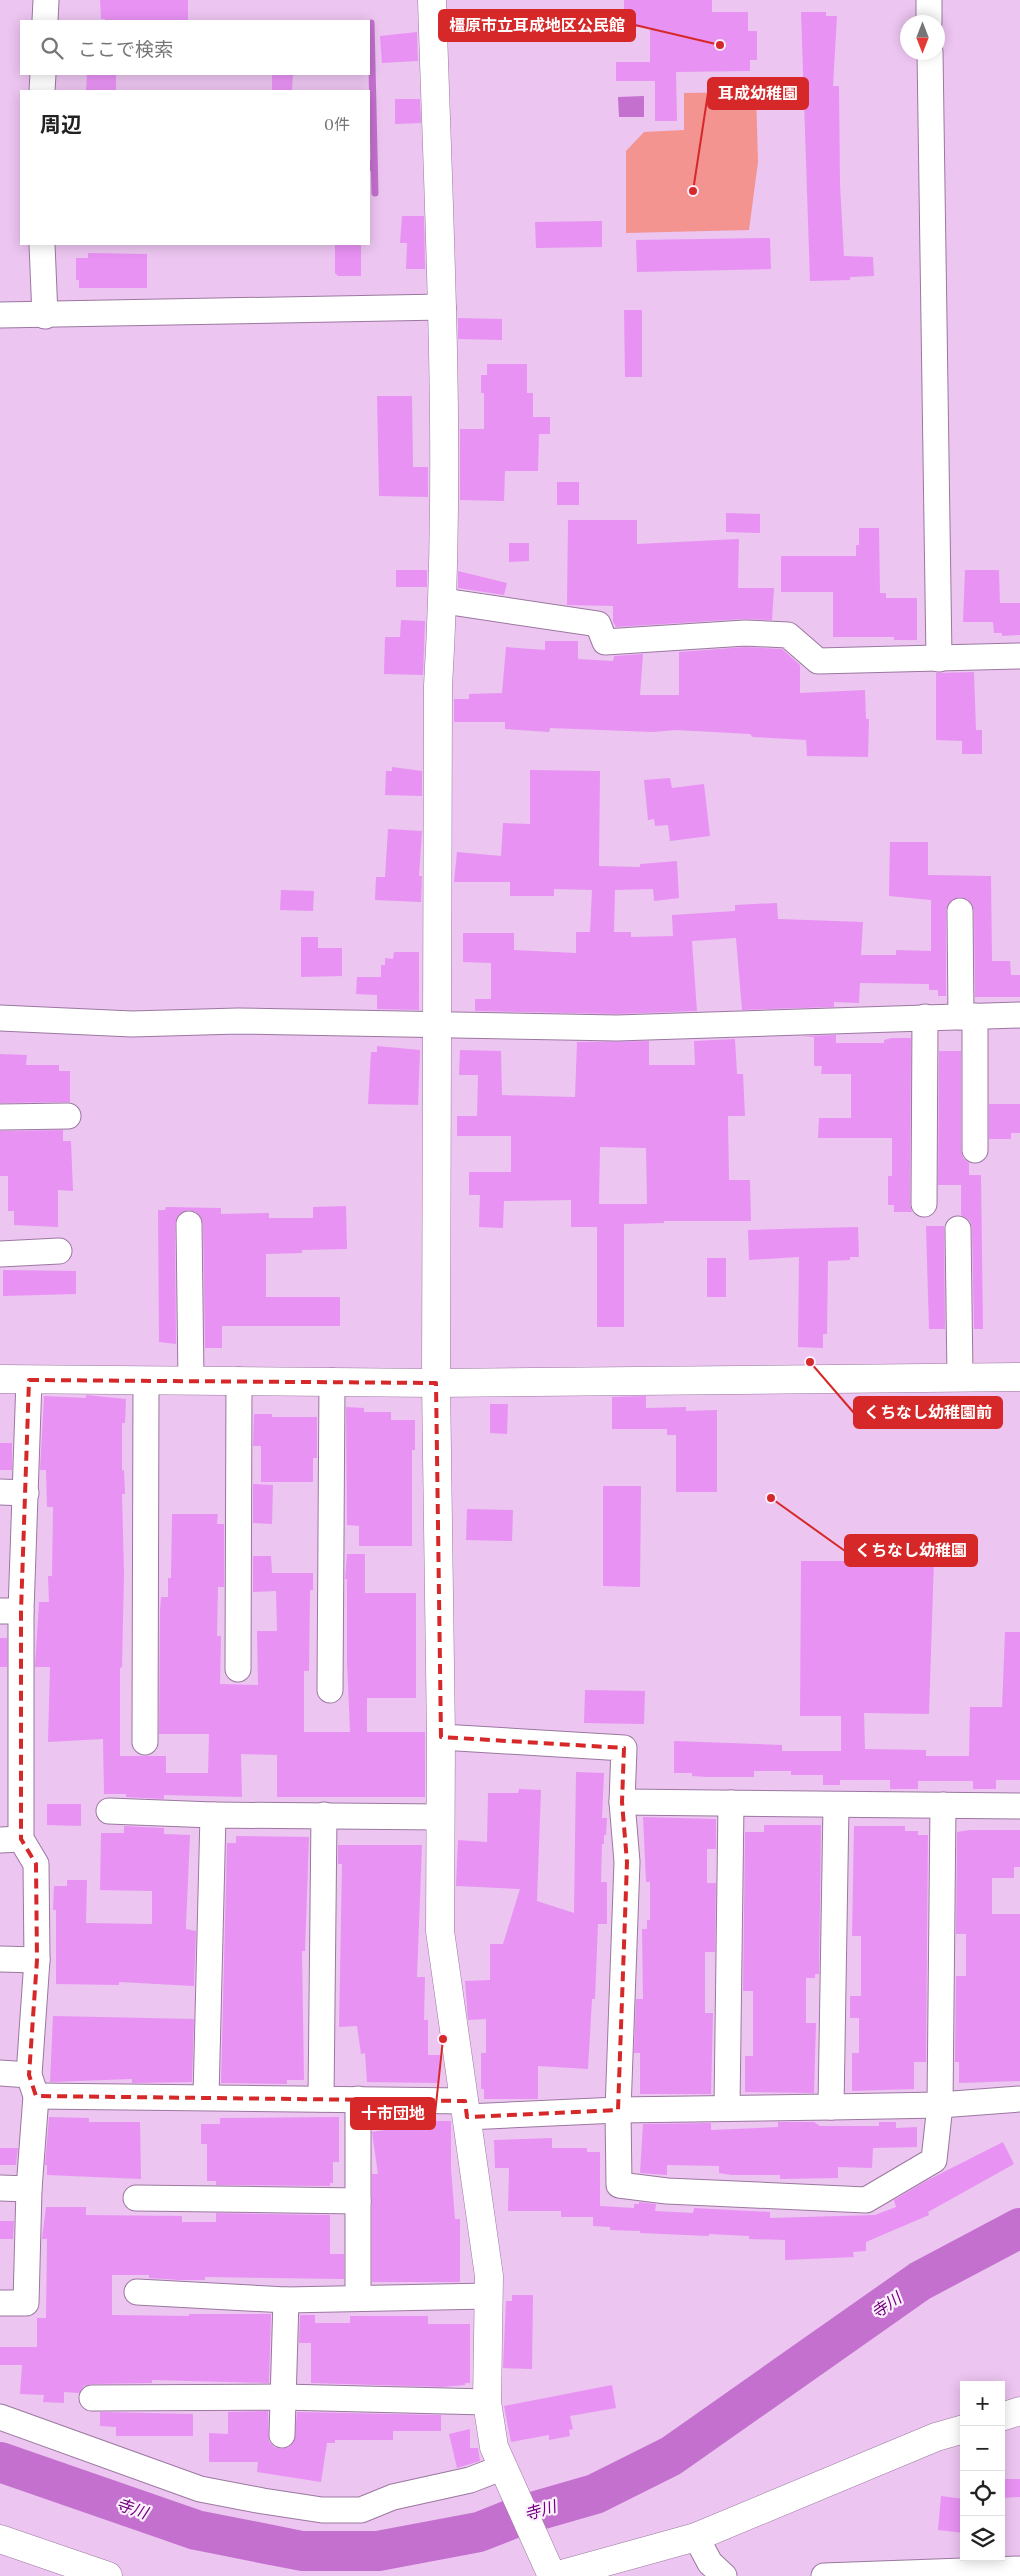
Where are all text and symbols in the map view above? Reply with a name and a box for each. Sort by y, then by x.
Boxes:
callout: 橿原市立耳成地区公民館 [439,10,635,41]
text: 橿原市立耳成地区公民館 [449,15,625,35]
north arrow [900,15,945,60]
search box [20,20,370,75]
icon: search [38,34,66,62]
text: ここで検索 [78,37,173,61]
callout: 耳成幼稚園 [708,78,808,109]
text: 耳成幼稚園 [718,83,798,103]
text: 周辺 [40,111,82,138]
text: 0件 [324,114,350,134]
callout: くちなし幼稚園前 [854,1397,1002,1428]
text: くちなし幼稚園前 [864,1402,992,1422]
callout: くちなし幼稚園 [845,1535,977,1566]
text: くちなし幼稚園 [855,1540,967,1560]
callout: 十市団地 [351,2098,435,2129]
text: 十市団地 [361,2103,425,2123]
water label: 寺川 [867,2286,906,2322]
map controls [960,2381,1005,2561]
button: + [960,2381,1005,2426]
button: − [960,2426,1005,2471]
button: locate [960,2471,1005,2516]
water label: 寺川 [114,2493,152,2523]
water label: 寺川 [522,2495,560,2524]
button: layers [960,2516,1005,2561]

